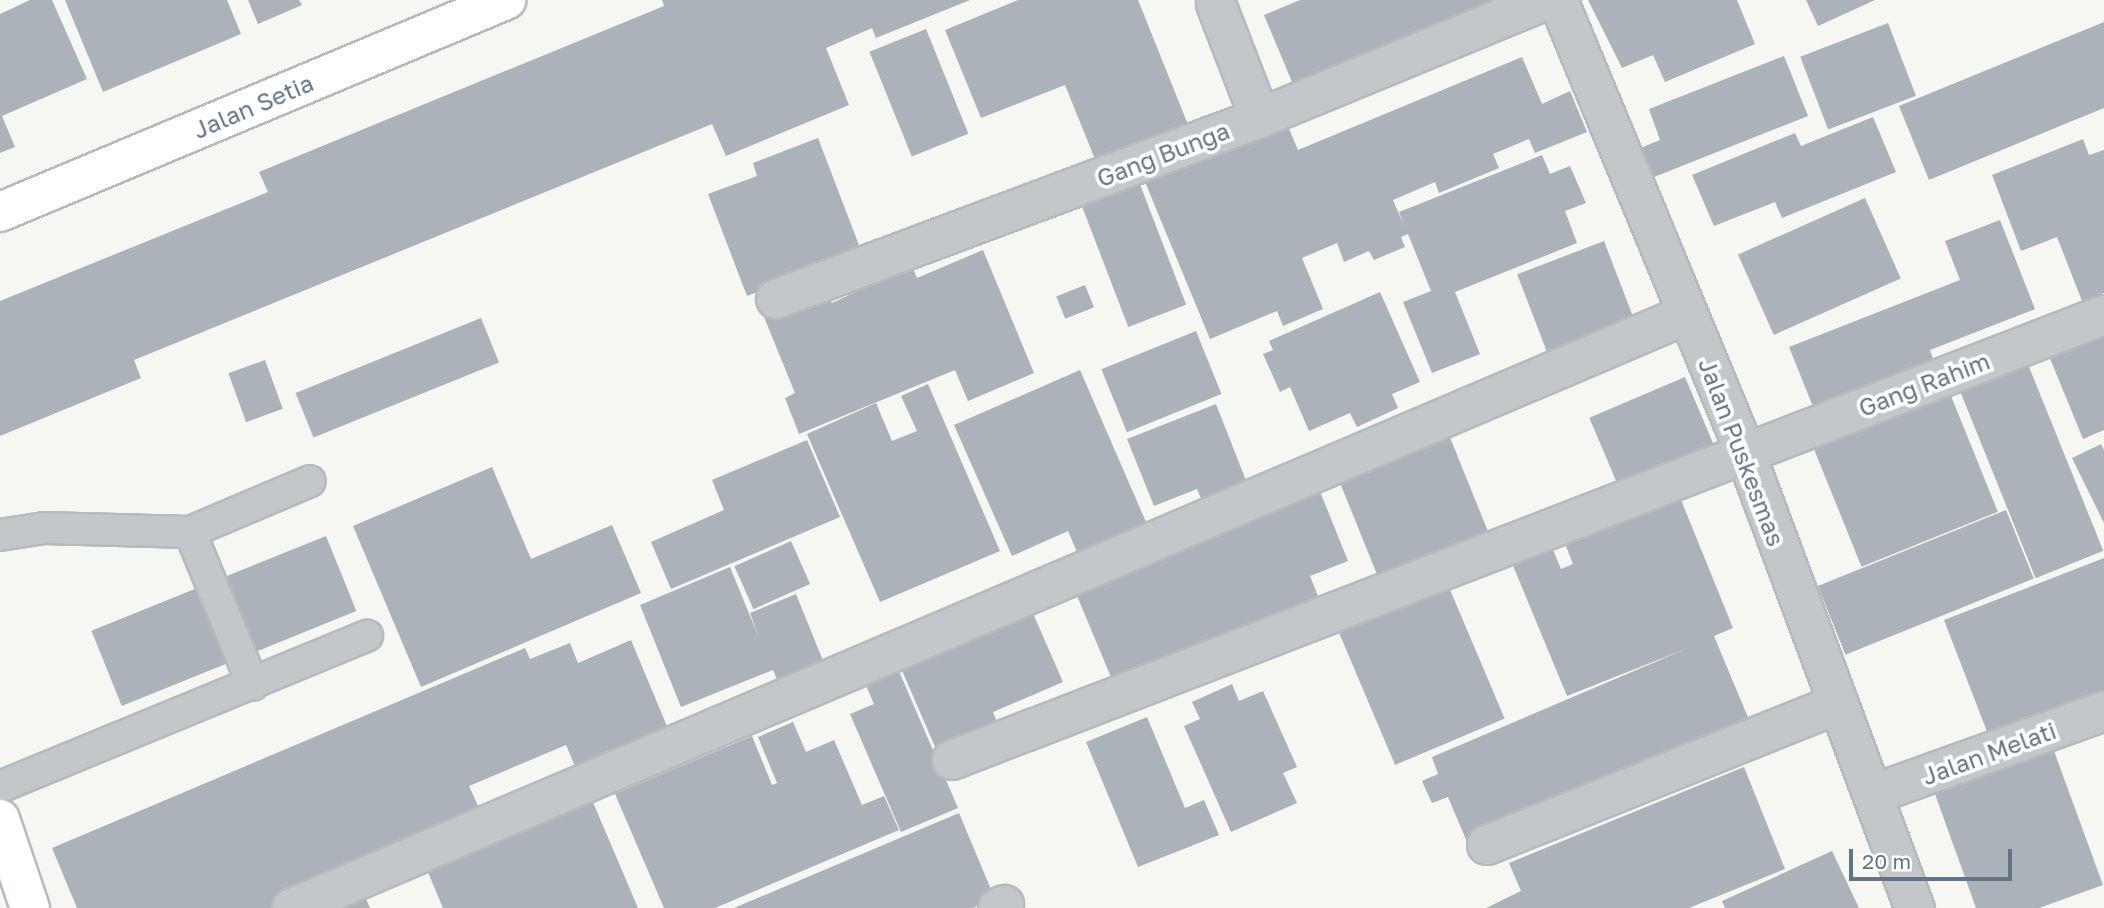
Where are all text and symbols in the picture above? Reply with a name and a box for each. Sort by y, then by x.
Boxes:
street label: Jalan Setia [189,68,317,144]
street label: Gang Bunga [1093,116,1233,192]
street label: Gang Rahim [1854,346,1994,422]
street label: Jalan Puskesmas [1693,354,1791,550]
street label: Jalan Melati [1918,715,2060,791]
scale bar [1852,834,2015,878]
text: 20 m [1862,848,1911,874]

